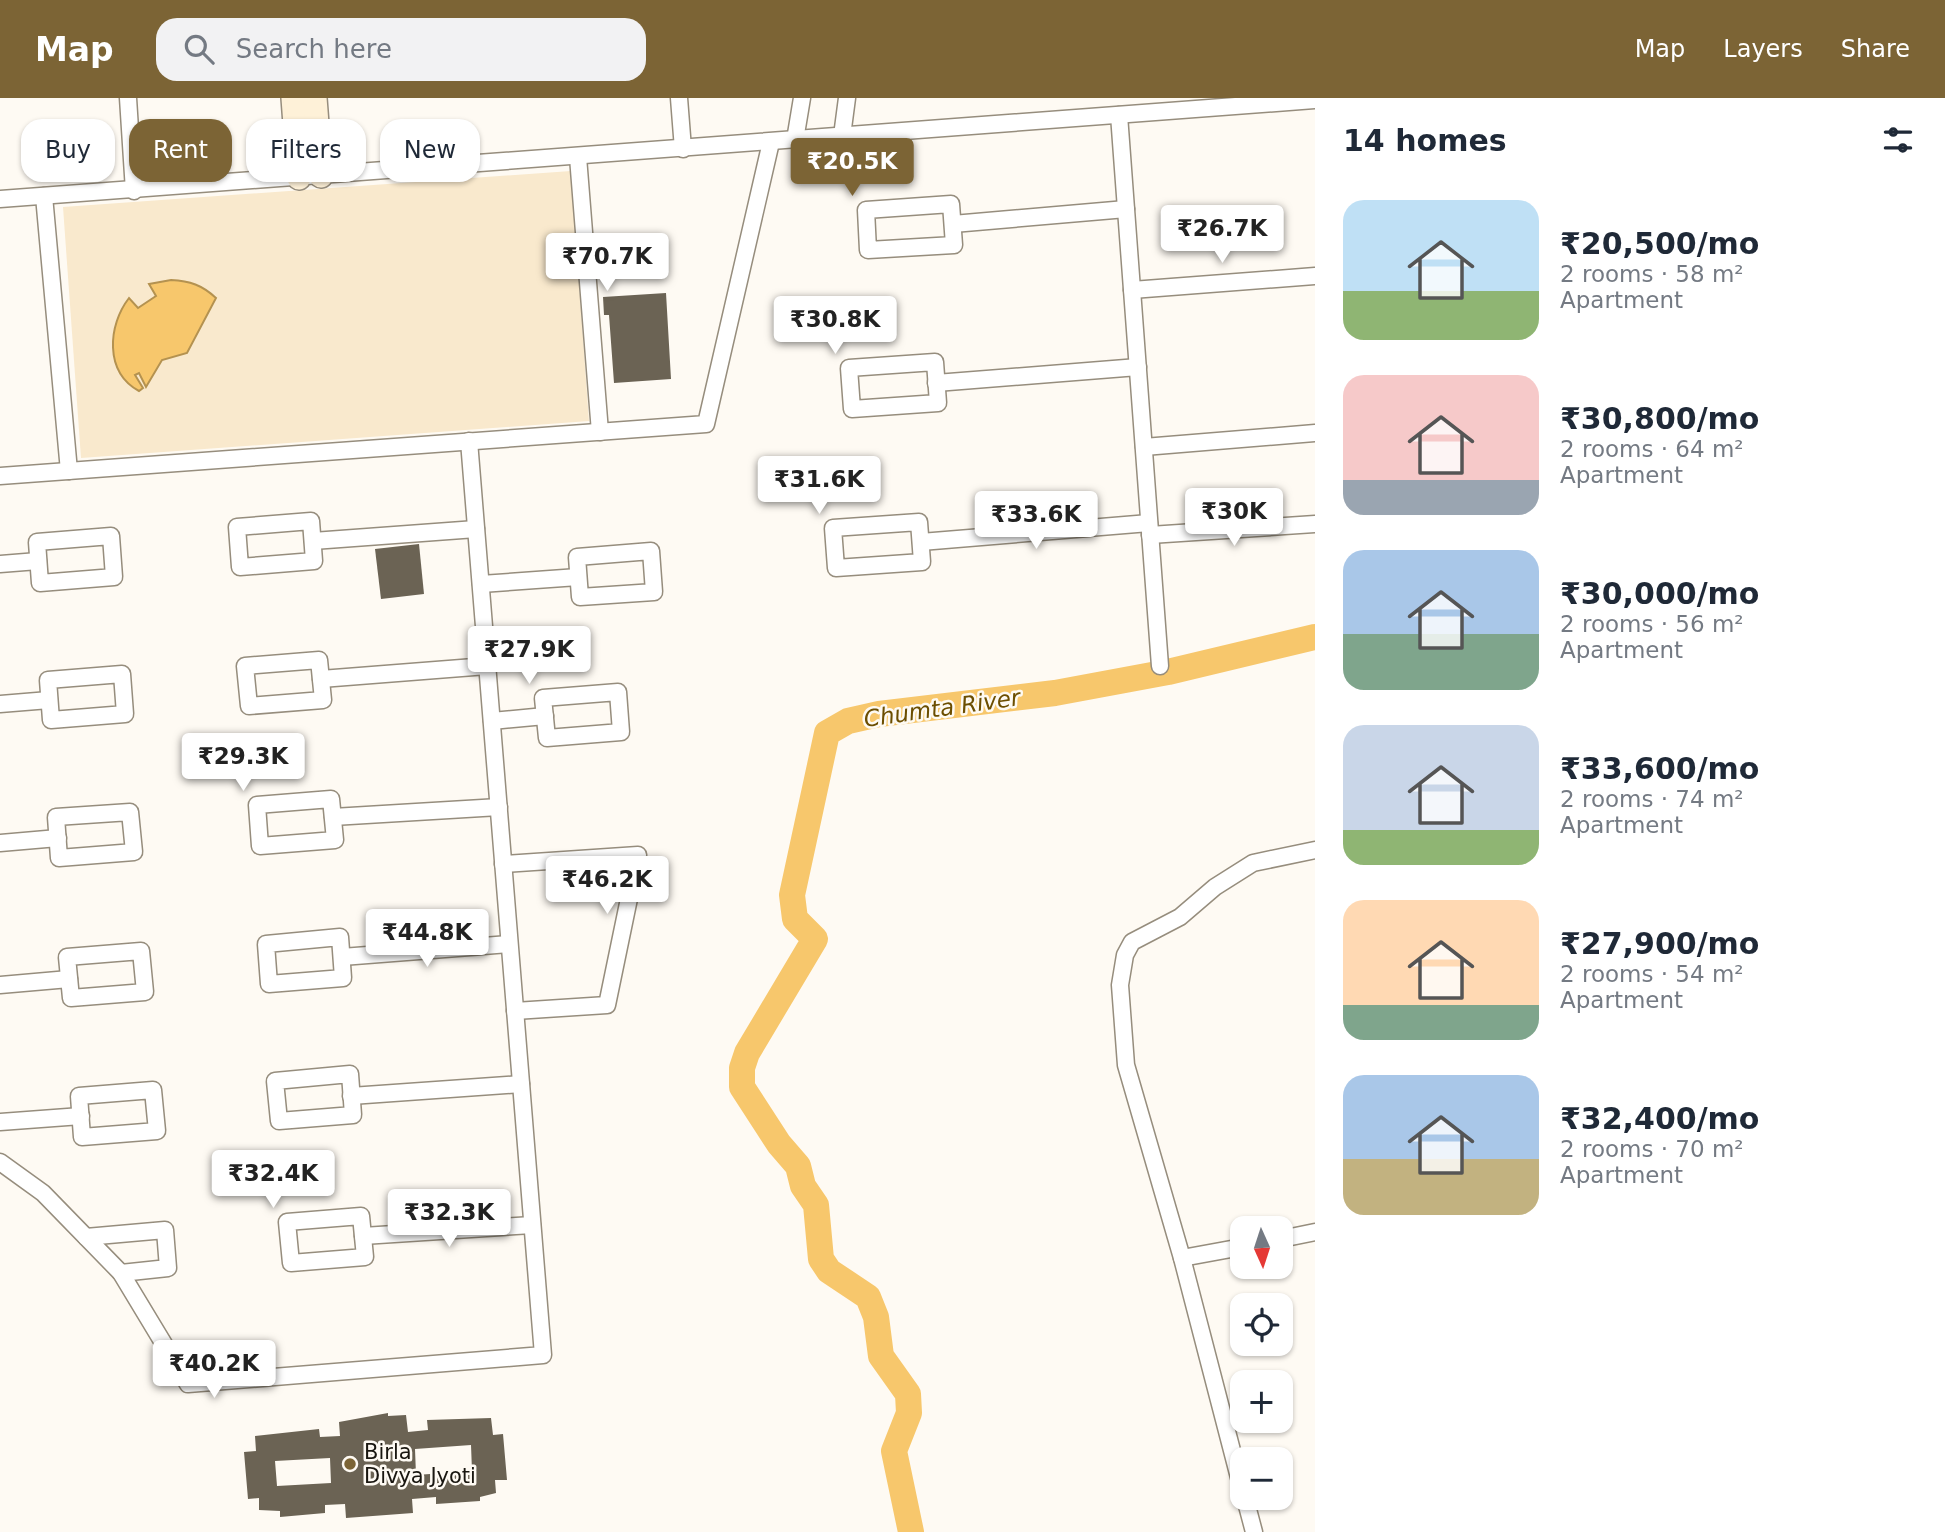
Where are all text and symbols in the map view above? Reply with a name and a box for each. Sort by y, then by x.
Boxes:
search box [156,18,646,81]
text: Map [35,30,114,69]
icon: search [180,30,218,68]
text: Search here [236,34,392,64]
text: Map [1635,35,1685,63]
text: Layers [1723,35,1803,63]
text: Share [1841,35,1910,63]
chip: Buy [21,119,115,182]
chip: Rent [129,119,232,182]
chip: Filters [246,119,366,182]
chip: New [380,119,480,182]
icon: filters [1879,121,1917,159]
text: 14 homes [1343,123,1507,158]
pin: ₹20.5K [795,139,909,198]
text: ₹20.5K [807,148,897,174]
pin: ₹26.7K [1165,206,1279,265]
text: ₹26.7K [1177,215,1267,241]
text: ₹20,500/mo [1560,226,1759,261]
icon: home [1399,228,1483,312]
pin: ₹70.7K [550,234,664,293]
text: ₹70.7K [562,243,652,269]
text: 2 rooms · 58 m² [1560,261,1744,287]
text: Apartment [1560,287,1683,313]
pin: ₹30.8K [778,296,892,356]
text: ₹30.8K [790,306,880,332]
text: ₹30,800/mo [1560,401,1759,436]
icon: home [1399,403,1483,487]
text: 2 rooms · 64 m² [1560,436,1744,462]
pin: ₹31.6K [762,456,876,516]
text: Apartment [1560,462,1683,488]
text: ₹31.6K [774,466,864,492]
pin: ₹30K [1193,489,1275,548]
pin: ₹33.6K [979,491,1093,551]
text: ₹30K [1201,498,1267,524]
text: ₹33.6K [991,501,1081,527]
text: ₹30,000/mo [1560,576,1759,611]
icon: home [1399,578,1483,662]
text: 2 rooms · 56 m² [1560,611,1744,637]
pin: ₹27.9K [472,626,586,686]
text: ₹27.9K [484,636,574,662]
text: Apartment [1560,637,1683,663]
water label: Chumta River [862,684,1023,732]
pin: ₹29.3K [186,734,300,793]
text: ₹29.3K [198,743,288,769]
text: ₹33,600/mo [1560,751,1759,786]
icon: home [1399,753,1483,837]
text: 2 rooms · 74 m² [1560,786,1744,812]
text: Apartment [1560,812,1683,838]
pin: ₹46.2K [550,856,664,916]
text: ₹46.2K [562,866,652,892]
pin: ₹44.8K [370,910,484,969]
text: ₹44.8K [382,919,472,945]
text: ₹27,900/mo [1560,926,1759,961]
icon: home [1399,928,1483,1012]
text: 2 rooms · 54 m² [1560,961,1744,987]
text: Apartment [1560,987,1683,1013]
text: ₹32,400/mo [1560,1101,1759,1136]
icon: home [1399,1103,1483,1187]
text: 2 rooms · 70 m² [1560,1136,1744,1162]
pin: ₹32.4K [216,1150,330,1210]
text: ₹32.4K [228,1160,318,1186]
text: Apartment [1560,1162,1683,1188]
pin: ₹32.3K [392,1190,506,1249]
text: ₹32.3K [404,1199,494,1225]
north arrow [1230,1216,1293,1279]
map controls [1230,1216,1293,1510]
button: locate [1230,1293,1293,1356]
pin: ₹40.2K [157,1340,271,1400]
text: ₹40.2K [169,1350,259,1376]
button: + [1230,1370,1293,1433]
place label: Birla Divya Jyoti [364,1440,476,1488]
button: − [1230,1447,1293,1510]
marker: Birla Divya Jyoti [342,1456,358,1472]

